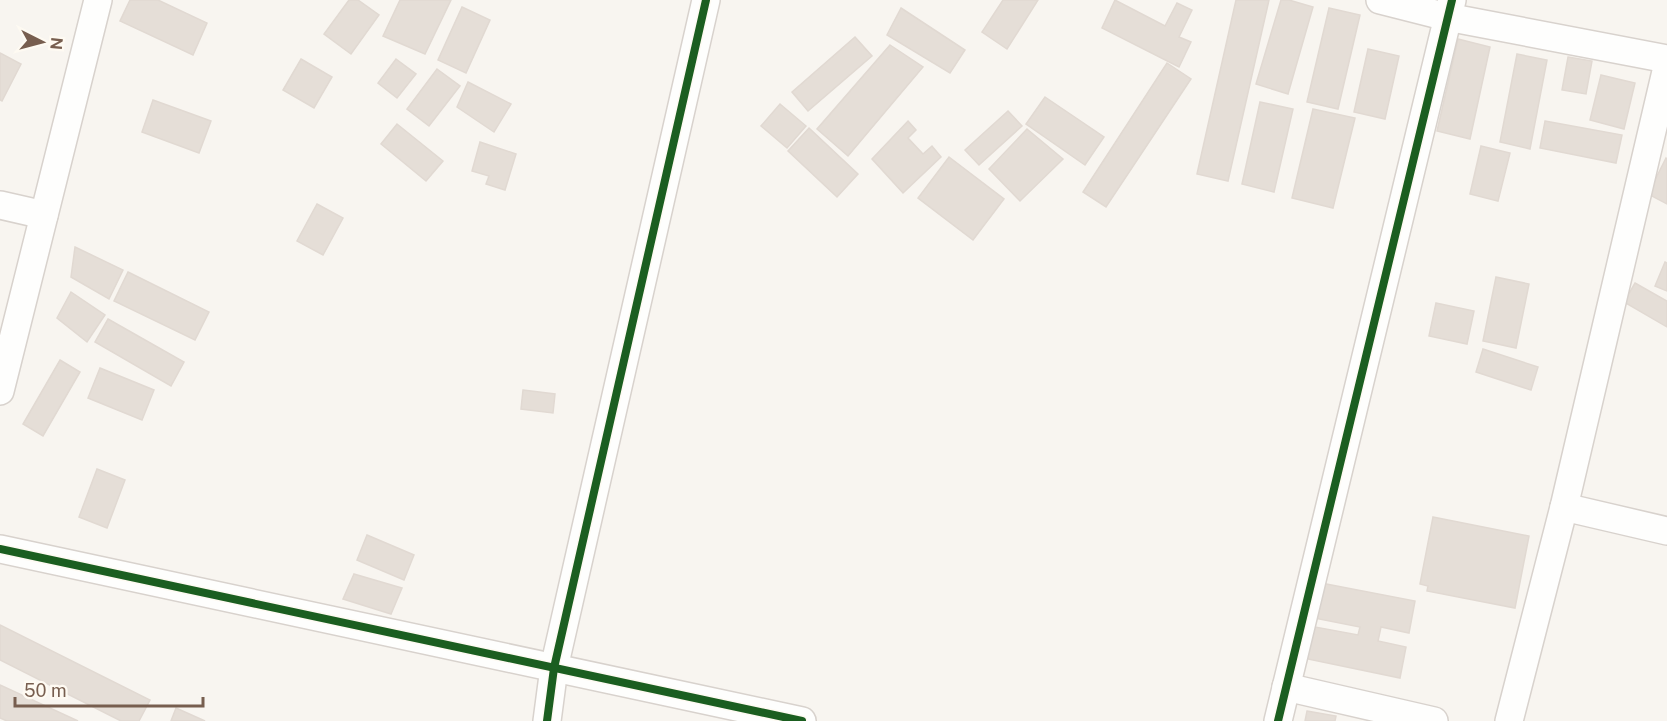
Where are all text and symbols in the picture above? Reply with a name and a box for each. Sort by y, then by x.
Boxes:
north arrow [12,12,72,72]
text: N [46,36,67,51]
scale bar [15,670,202,708]
text: 50 m [24,680,67,701]

